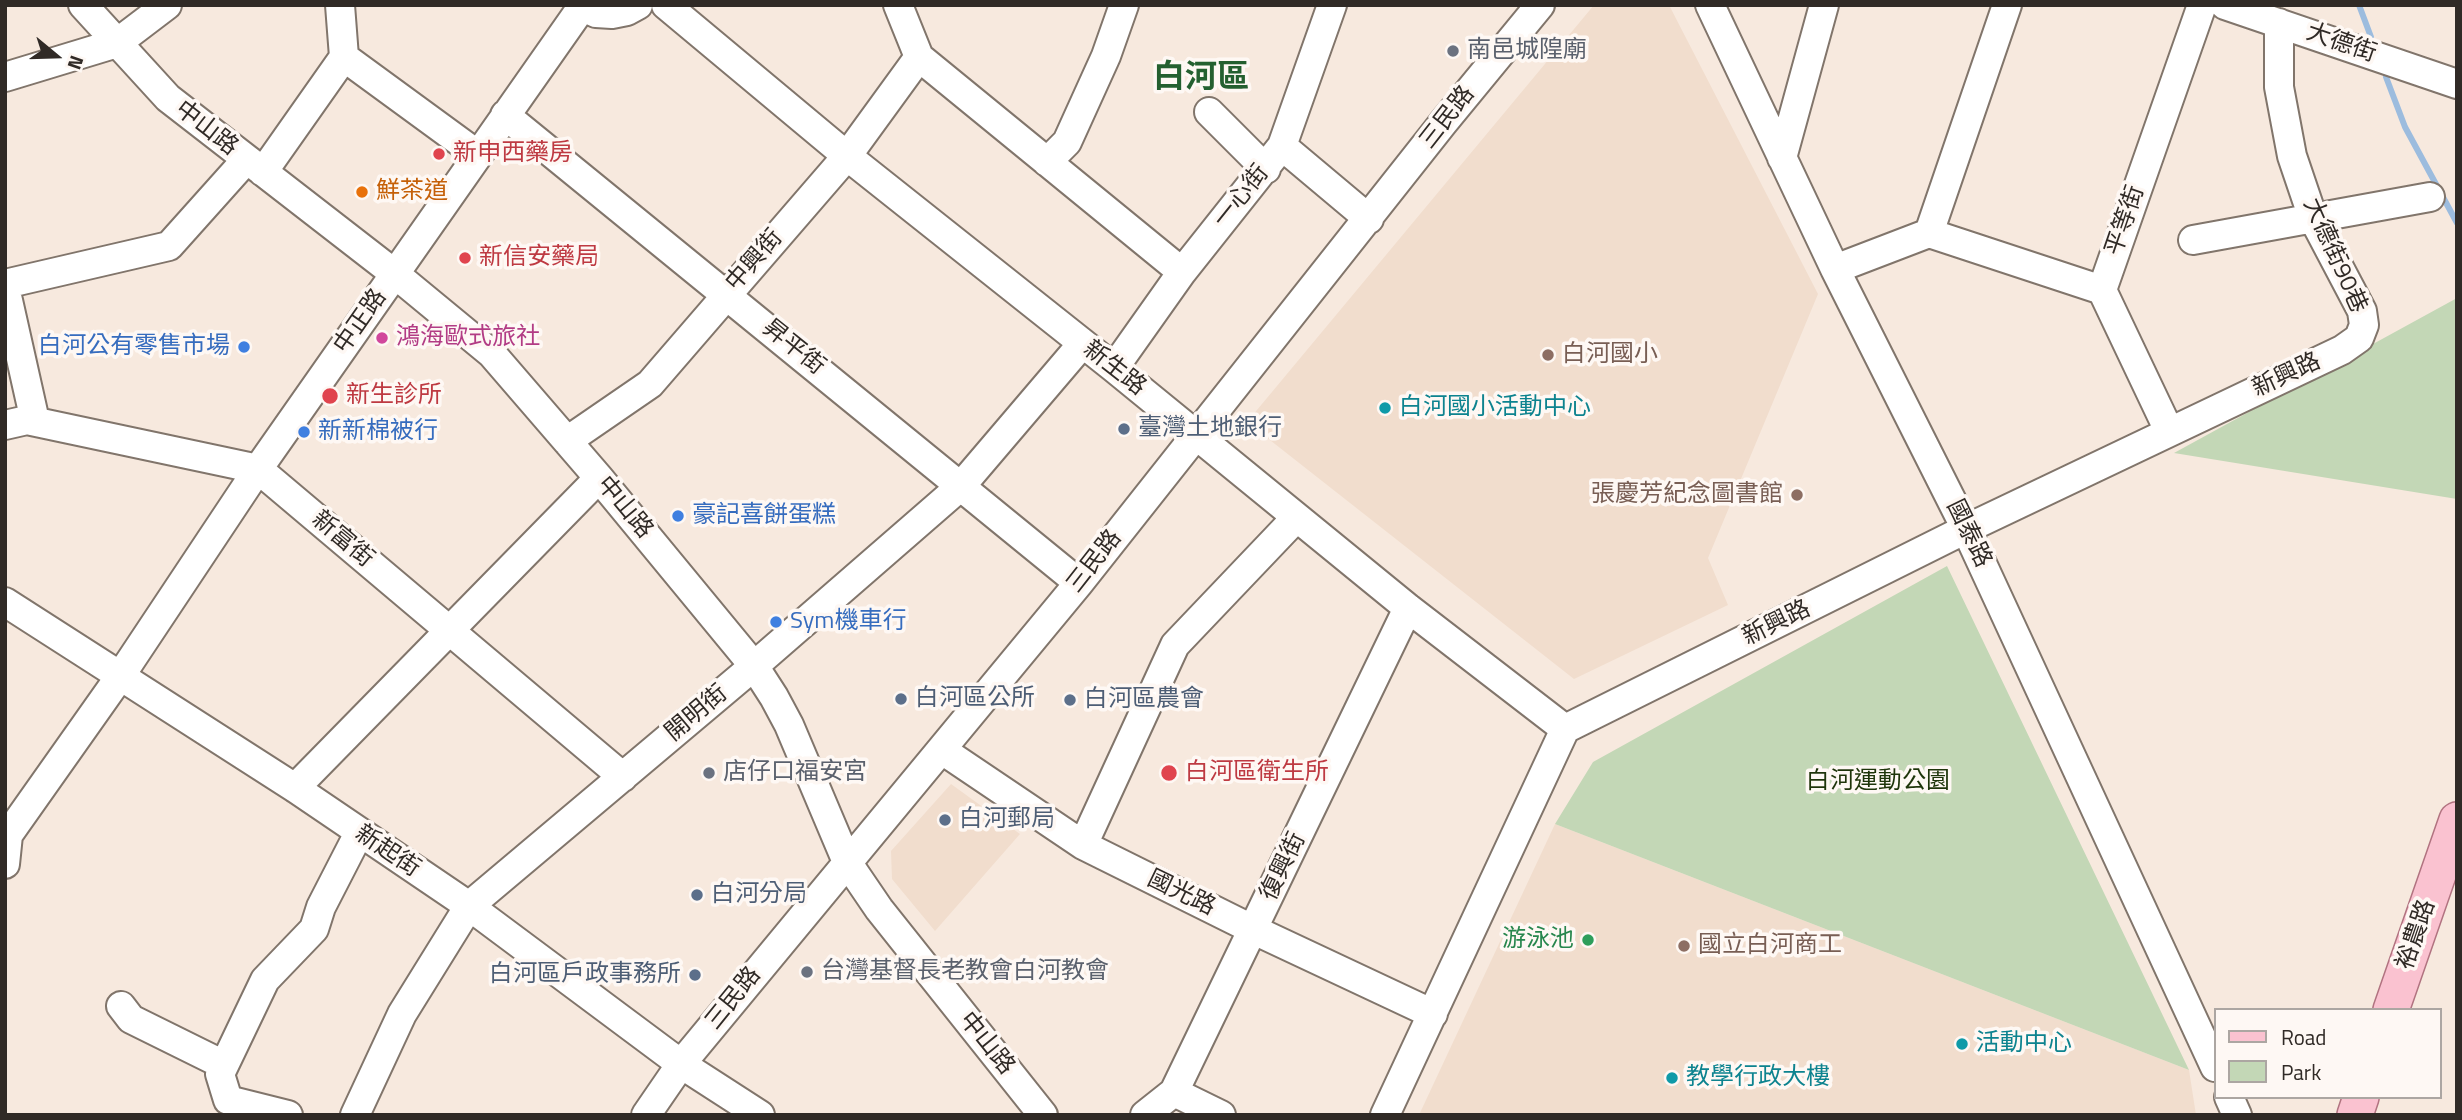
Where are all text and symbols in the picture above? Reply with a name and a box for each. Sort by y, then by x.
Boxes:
street label: 大德街 [2302,19,2380,69]
north arrow [21,21,91,91]
place label: 南邑城隍廟 [1467,37,1587,65]
marker: 南邑城隍廟 [1445,43,1461,59]
text: N [60,52,92,74]
district label: 白河區 [1153,60,1249,98]
street label: 三民路 [1414,81,1482,155]
street label: 中山路 [169,95,243,163]
place label: 新申西藥房 [453,140,573,168]
marker: 新申西藥房 [431,146,447,162]
street label: 一心街 [1208,160,1276,234]
place label: 鮮茶道 [376,178,448,206]
street label: 平等街 [2101,182,2151,260]
marker: 鮮茶道 [354,184,370,200]
street label: 大德街90巷 [2296,194,2372,318]
street label: 中興街 [721,224,789,298]
place label: 新信安藥局 [479,244,599,272]
marker: 新信安藥局 [457,250,473,266]
street label: 中正路 [329,284,393,360]
street label: 昇平街 [756,314,830,382]
place label: 鴻海歐式旅社 [396,324,540,352]
marker: 鴻海歐式旅社 [374,330,390,346]
place label: 白河公有零售市場 [38,333,230,361]
street label: 新生路 [1077,335,1151,403]
marker: 白河公有零售市場 [236,339,252,355]
place label: 白河國小 [1562,341,1658,369]
marker: 白河國小 [1540,347,1556,363]
street label: 新興路 [2248,348,2326,404]
place label: 新生診所 [346,382,442,410]
marker: 新生診所 [320,386,340,406]
place label: 白河國小活動中心 [1399,394,1591,422]
marker: 白河國小活動中心 [1377,400,1393,416]
place label: 臺灣土地銀行 [1138,415,1282,443]
place label: 新新棉被行 [318,418,438,446]
marker: 臺灣土地銀行 [1116,421,1132,437]
marker: 新新棉被行 [296,424,312,440]
street label: 中山路 [590,471,658,545]
place label: 張慶芳紀念圖書館 [1591,481,1783,509]
marker: 張慶芳紀念圖書館 [1789,487,1805,503]
street label: 國泰路 [1939,495,1997,573]
place label: 豪記喜餅蛋糕 [692,502,836,530]
street label: 新富街 [305,506,379,574]
marker: 豪記喜餅蛋糕 [670,508,686,524]
street label: 三民路 [1061,525,1129,599]
street label: 新興路 [1738,595,1816,653]
place label: Sym機車行 [790,608,906,636]
marker: Sym機車行 [768,614,784,630]
street label: 開明街 [660,680,734,748]
place label: 白河區公所 [915,685,1035,713]
place label: 白河區農會 [1084,686,1204,714]
marker: 白河區公所 [893,691,909,707]
marker: 白河區農會 [1062,692,1078,708]
place label: 店仔口福安宮 [723,759,867,787]
place label: 白河區衛生所 [1185,759,1329,787]
marker: 白河區衛生所 [1159,763,1179,783]
marker: 店仔口福安宮 [701,765,717,781]
park label: 白河運動公園 [1806,768,1950,796]
place label: 白河郵局 [959,806,1055,834]
marker: 白河郵局 [937,812,953,828]
street label: 新起街 [349,820,425,884]
street label: 復興街 [1255,828,1313,906]
street label: 國光路 [1142,865,1220,923]
place label: 白河分局 [711,881,807,909]
marker: 白河分局 [689,887,705,903]
street label: 裕農路 [2392,896,2442,974]
place label: 游泳池 [1502,926,1574,954]
marker: 游泳池 [1580,932,1596,948]
place label: 國立白河商工 [1698,932,1842,960]
marker: 國立白河商工 [1676,938,1692,954]
place label: 台灣基督長老教會白河教會 [821,958,1109,986]
place label: 白河區戶政事務所 [489,961,681,989]
street label: 三民路 [700,962,768,1036]
marker: 台灣基督長老教會白河教會 [799,964,815,980]
marker: 白河區戶政事務所 [687,967,703,983]
street label: 中山路 [952,1007,1020,1081]
legend [2214,1008,2441,1099]
text: Road [2281,1021,2326,1053]
place label: 活動中心 [1976,1030,2072,1058]
marker: 活動中心 [1954,1036,1970,1052]
text: Park [2281,1056,2321,1088]
place label: 教學行政大樓 [1686,1064,1830,1092]
marker: 教學行政大樓 [1664,1070,1680,1086]

